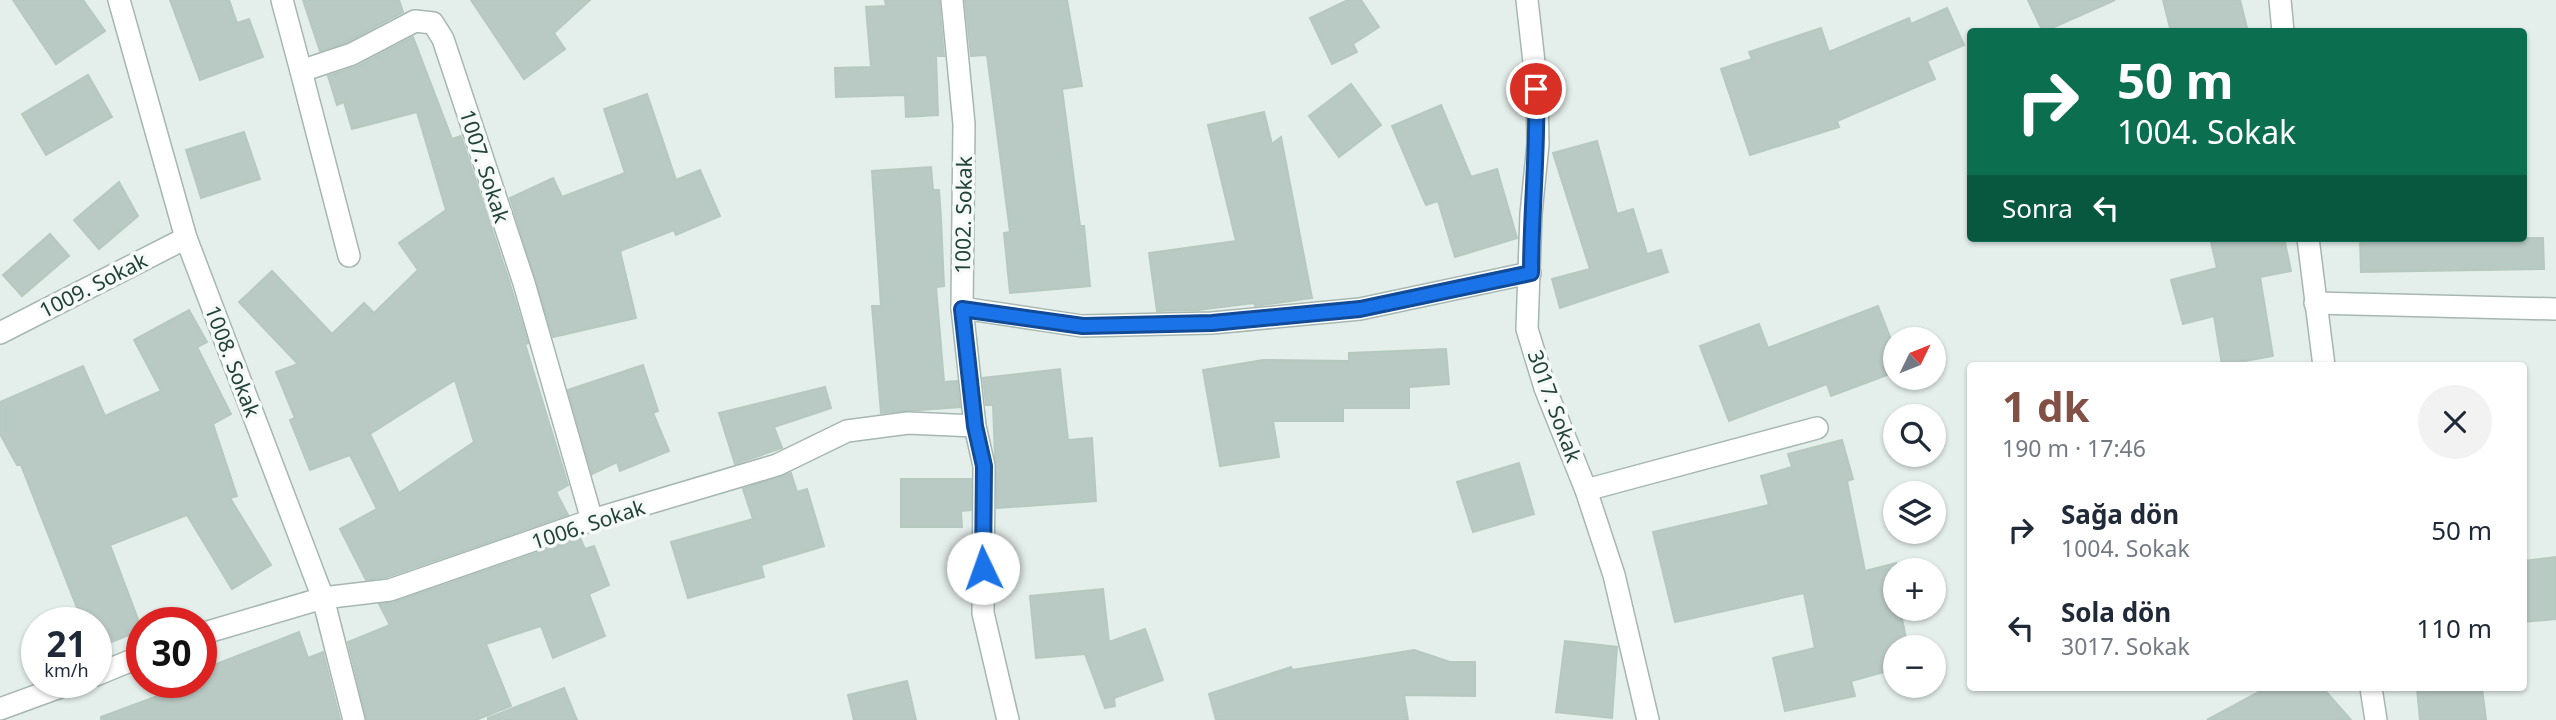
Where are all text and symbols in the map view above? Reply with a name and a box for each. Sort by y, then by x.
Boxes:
text: 50 m [2117,47,2234,113]
icon: right [2002,56,2093,147]
pin [1506,59,1566,119]
icon: arrive [1517,70,1555,108]
street label: 1007. Sokak [454,106,517,227]
text: 1004. Sokak [2117,110,2296,153]
street label: 1002. Sokak [948,155,978,274]
icon: left [2087,189,2125,227]
text: Sonra [2002,190,2073,226]
street label: 1009. Sokak [34,245,152,324]
street label: 1008. Sokak [199,301,267,422]
north arrow [1883,327,1946,390]
map controls [1883,327,1946,698]
street label: 3017. Sokak [1522,346,1589,467]
text: 1 dk [2002,377,2090,434]
button: close [2418,385,2492,459]
button: search [1883,404,1946,467]
text: 190 m · 17:46 [2002,432,2146,464]
button: layers [1883,481,1946,544]
street label: 1006. Sokak [528,492,649,555]
text: Sağa dön [2061,496,2179,532]
icon: right [2002,511,2040,549]
text: 50 m [2431,512,2492,548]
position arrow [946,531,1020,605]
text: 1004. Sokak [2061,532,2190,564]
button: + [1883,558,1946,621]
text: Sola dön [2061,594,2171,630]
speed limit sign: 30 [126,607,217,698]
icon: left [2002,609,2040,647]
text: 110 m [2416,610,2492,646]
text: 21 [46,620,87,667]
text: 3017. Sokak [2061,630,2190,662]
button: − [1883,635,1946,698]
text: km/h [44,658,89,682]

